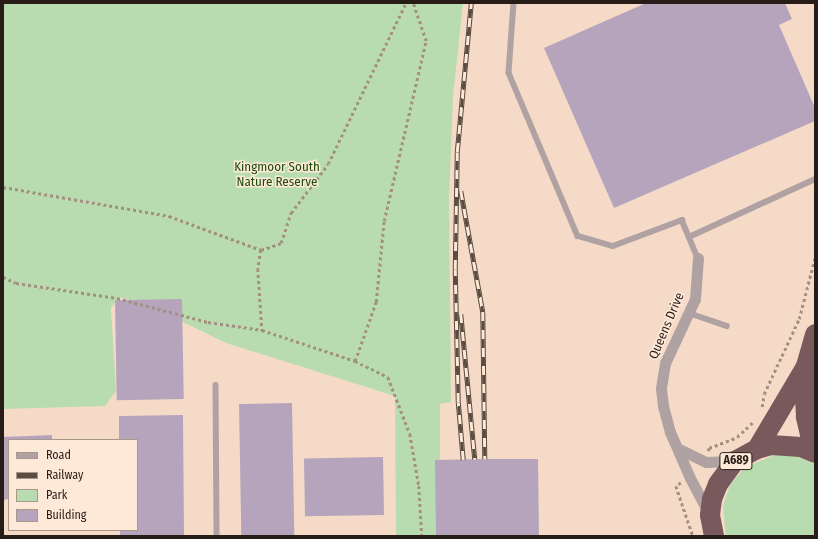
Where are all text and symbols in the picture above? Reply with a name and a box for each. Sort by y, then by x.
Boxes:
park label: Kingmoor South Nature Reserve [234,160,320,191]
street label: Queens Drive [646,290,688,362]
legend [8,439,138,531]
text: Road [46,448,71,462]
road number: A689 [719,451,753,471]
text: Railway [46,468,83,482]
text: Park [46,488,67,502]
text: Building [46,508,86,522]

